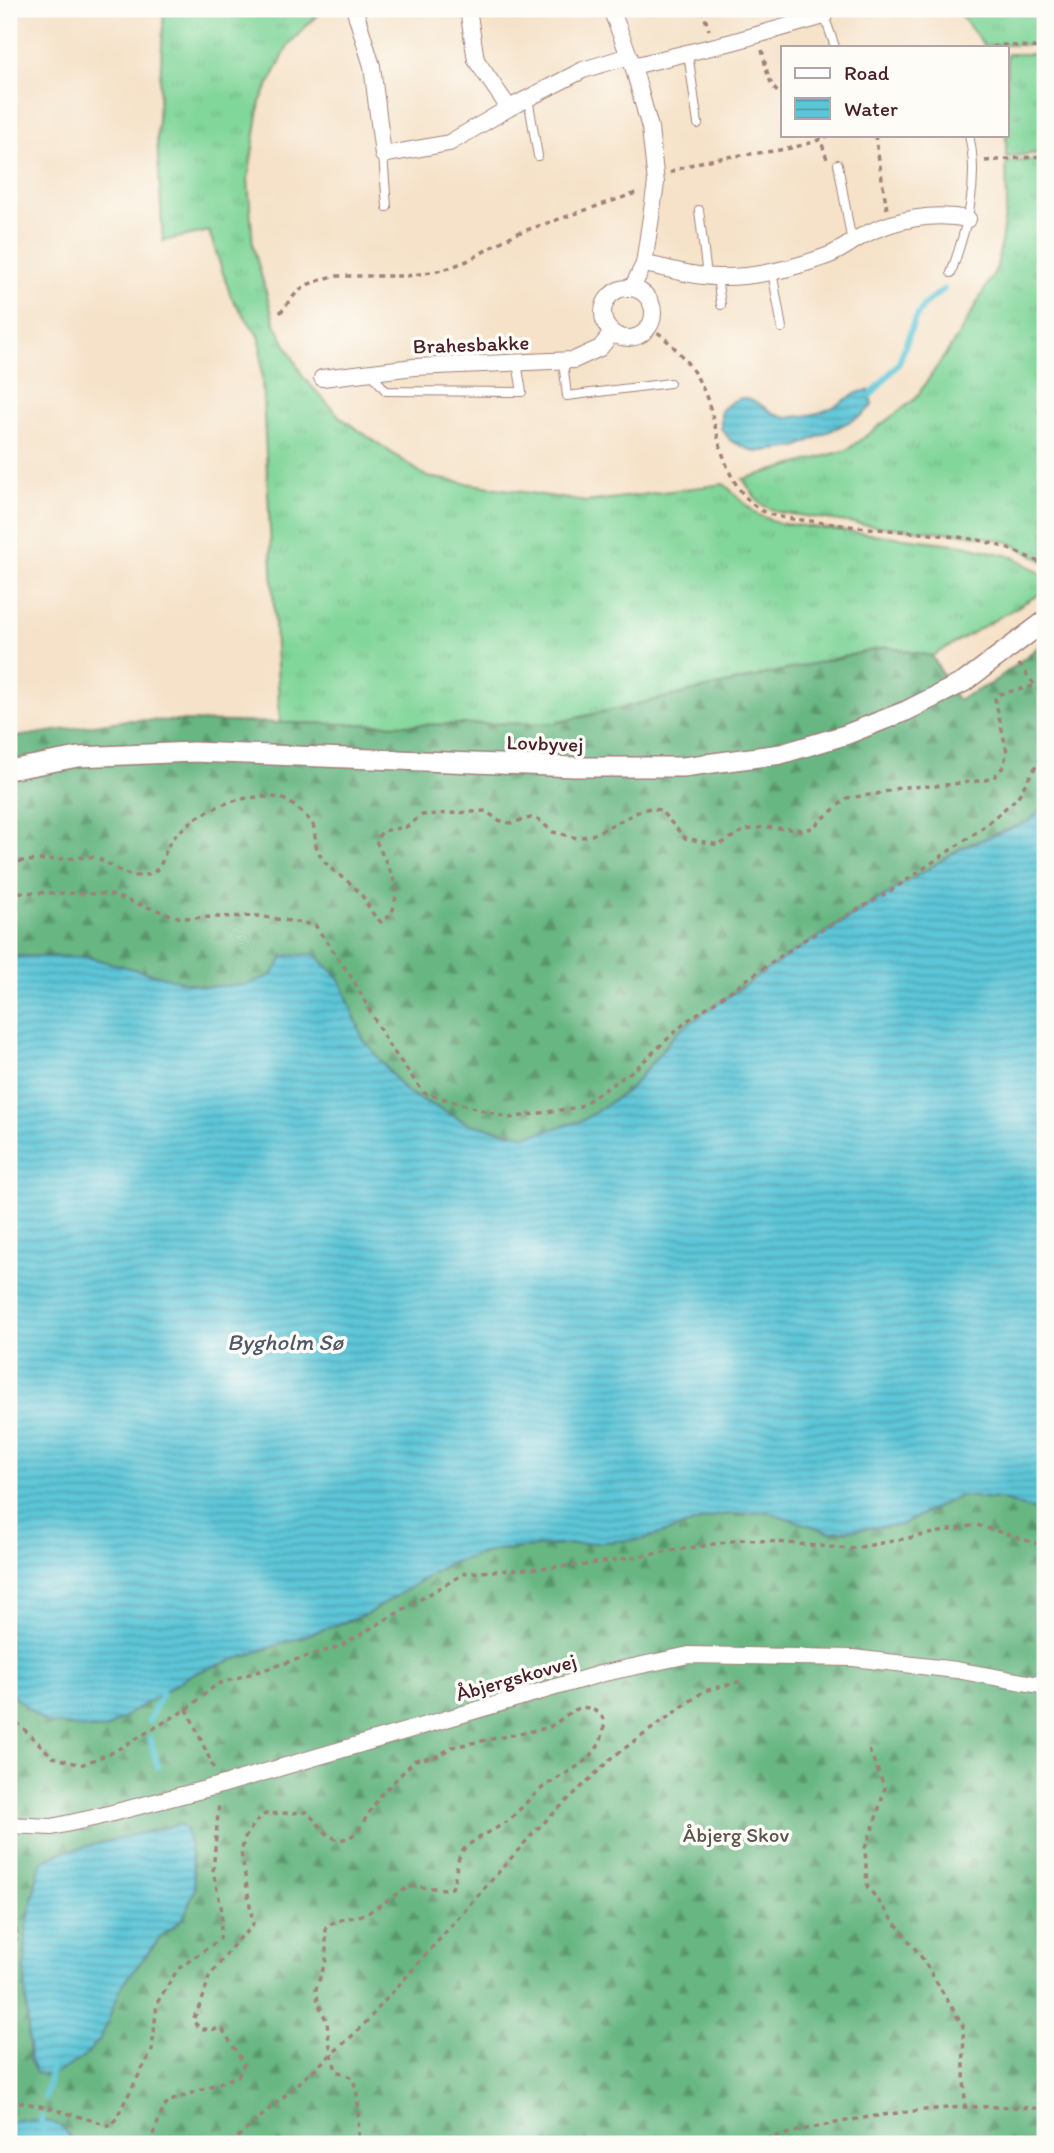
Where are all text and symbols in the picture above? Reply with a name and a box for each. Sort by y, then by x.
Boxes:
legend [781,46,1009,136]
text: Road [844,60,890,85]
text: Water [844,96,898,121]
street label: Brahesbakke [412,329,530,359]
street label: Lovbyvej [506,729,584,757]
water label: Bygholm Sø [227,1328,344,1356]
street label: Åbjergskovvej [453,1648,579,1706]
park label: Åbjerg Skov [683,1822,789,1847]

